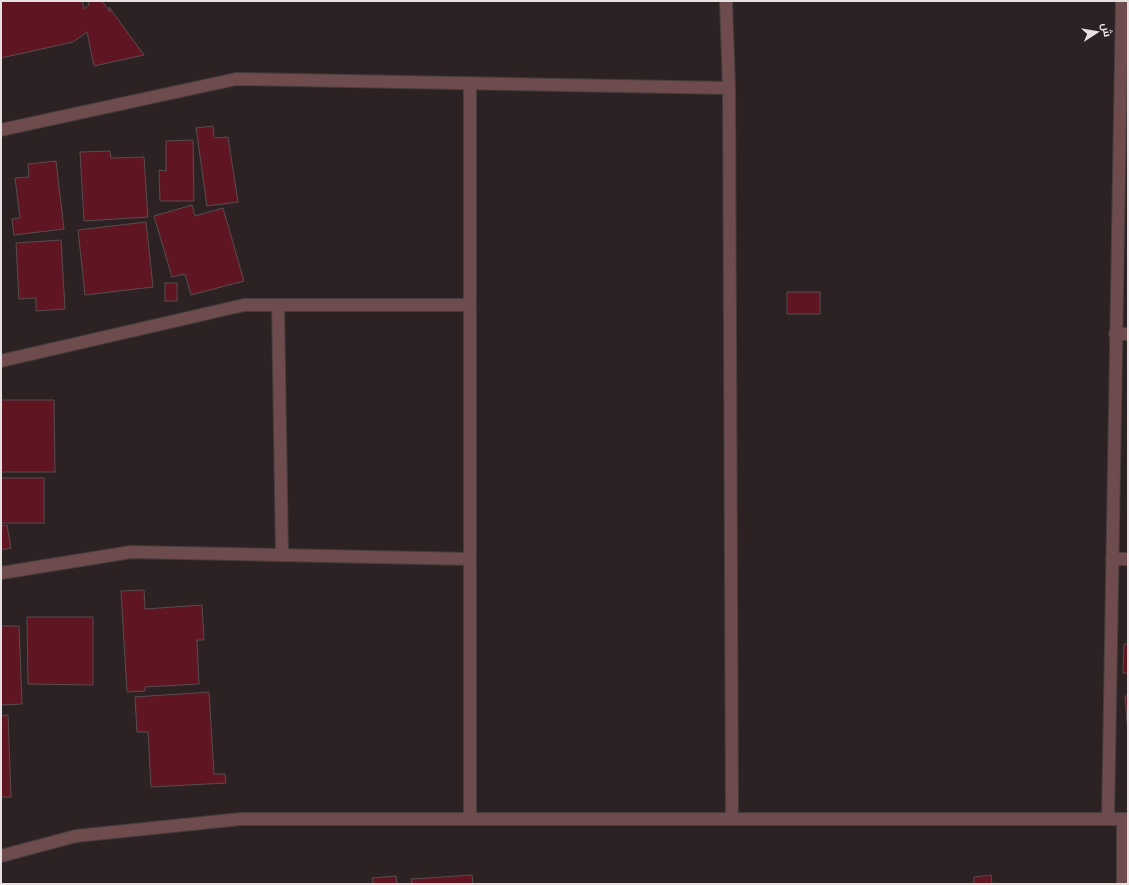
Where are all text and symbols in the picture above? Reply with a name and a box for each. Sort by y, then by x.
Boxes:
north arrow [1077,12,1117,52]
text: ش [1098,22,1115,38]

